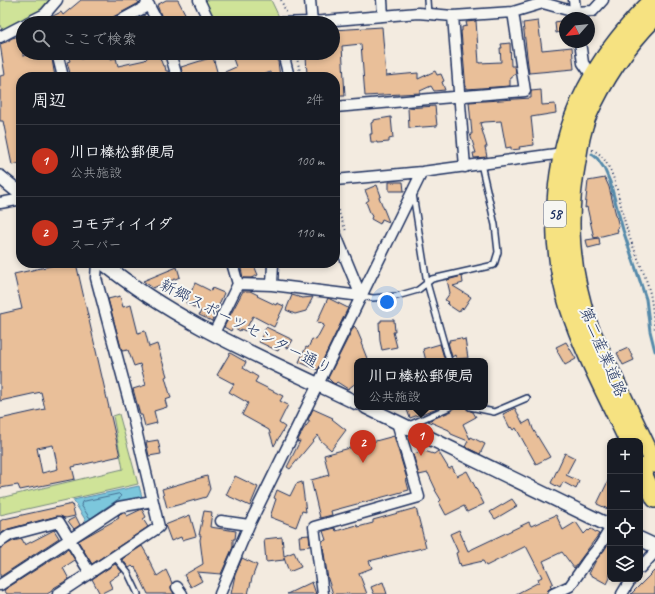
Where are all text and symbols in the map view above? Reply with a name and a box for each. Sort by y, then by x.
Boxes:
north arrow [559,12,595,48]
search box [16,16,340,60]
icon: search [30,27,52,49]
text: ここで検索 [62,30,137,49]
text: 周辺 [32,90,66,111]
text: 2件 [305,92,324,108]
text: 川口榛松郵便局 [70,143,175,162]
text: 1 [42,153,48,169]
text: 100 m [296,153,324,169]
text: 公共施設 [70,165,122,181]
road number: 58 [544,201,566,227]
text: コモディイイダ [70,215,173,234]
text: 2 [42,225,48,241]
text: 110 m [296,225,324,241]
text: スーパー [70,237,121,253]
street label: 新郷スポーツセンター通り [156,275,336,379]
your location [377,292,397,312]
street label: 第二産業道路 [575,304,631,400]
popup [354,358,488,410]
text: 川口榛松郵便局 [368,367,474,386]
text: 公共施設 [368,389,421,405]
pin: 1 [408,423,434,456]
pin: 2 [350,430,376,463]
map controls [607,438,643,582]
button: + [607,438,643,474]
button: − [607,474,643,510]
button: locate [607,510,643,546]
button: layers [607,546,643,582]

